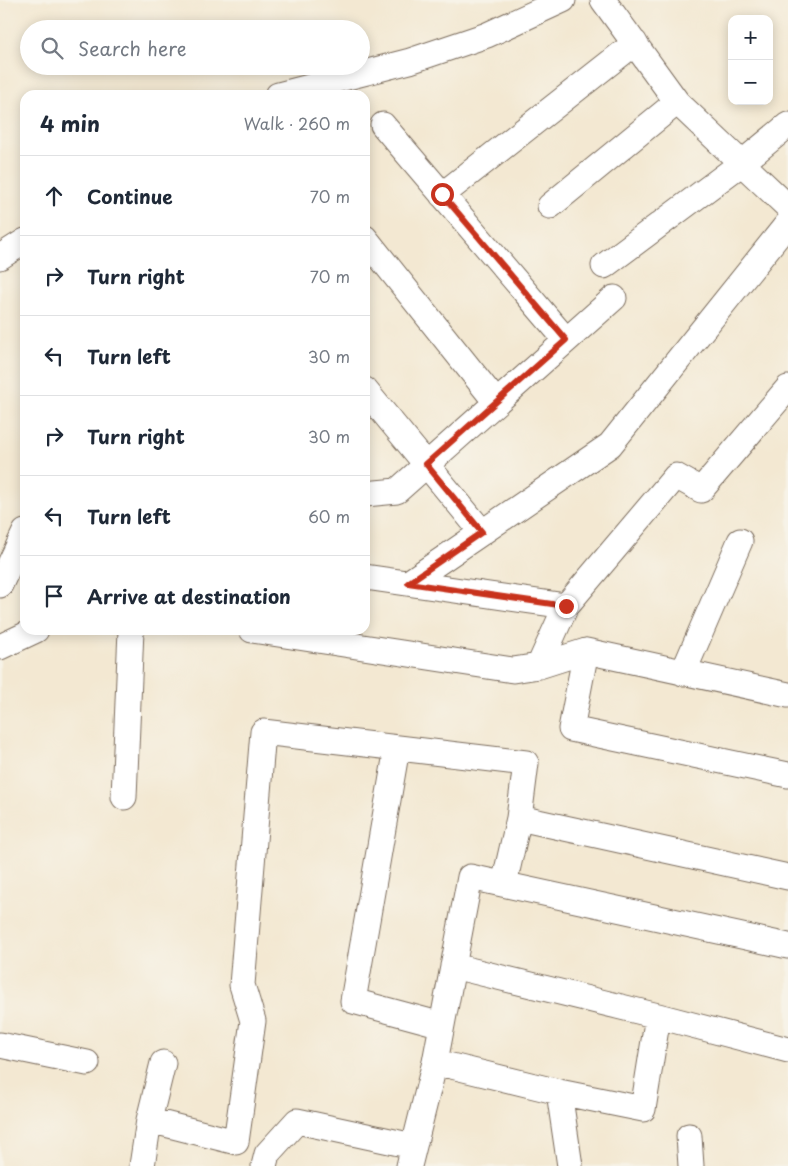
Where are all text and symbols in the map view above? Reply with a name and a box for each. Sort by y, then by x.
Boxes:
map controls [728,15,773,105]
button: + [728,15,773,60]
search box [20,20,370,75]
icon: search [38,34,66,62]
text: Search here [78,34,187,62]
button: − [728,60,773,105]
text: 4 min [40,107,100,139]
text: Walk · 260 m [244,111,350,135]
icon: ahead [40,182,68,210]
text: Continue [87,182,173,210]
route start [431,183,454,206]
text: 70 m [310,184,350,208]
icon: right [40,262,68,290]
text: Turn right [87,262,185,290]
text: 70 m [310,264,350,288]
icon: left [40,342,68,370]
text: Turn left [87,342,171,370]
text: 30 m [308,344,350,368]
icon: right [40,422,68,450]
text: Turn right [87,422,185,450]
text: 30 m [308,424,350,448]
icon: left [40,502,68,530]
text: Turn left [87,502,171,530]
text: 60 m [308,504,350,528]
icon: arrive [40,582,68,610]
text: Arrive at destination [87,582,291,610]
route end [555,595,578,618]

